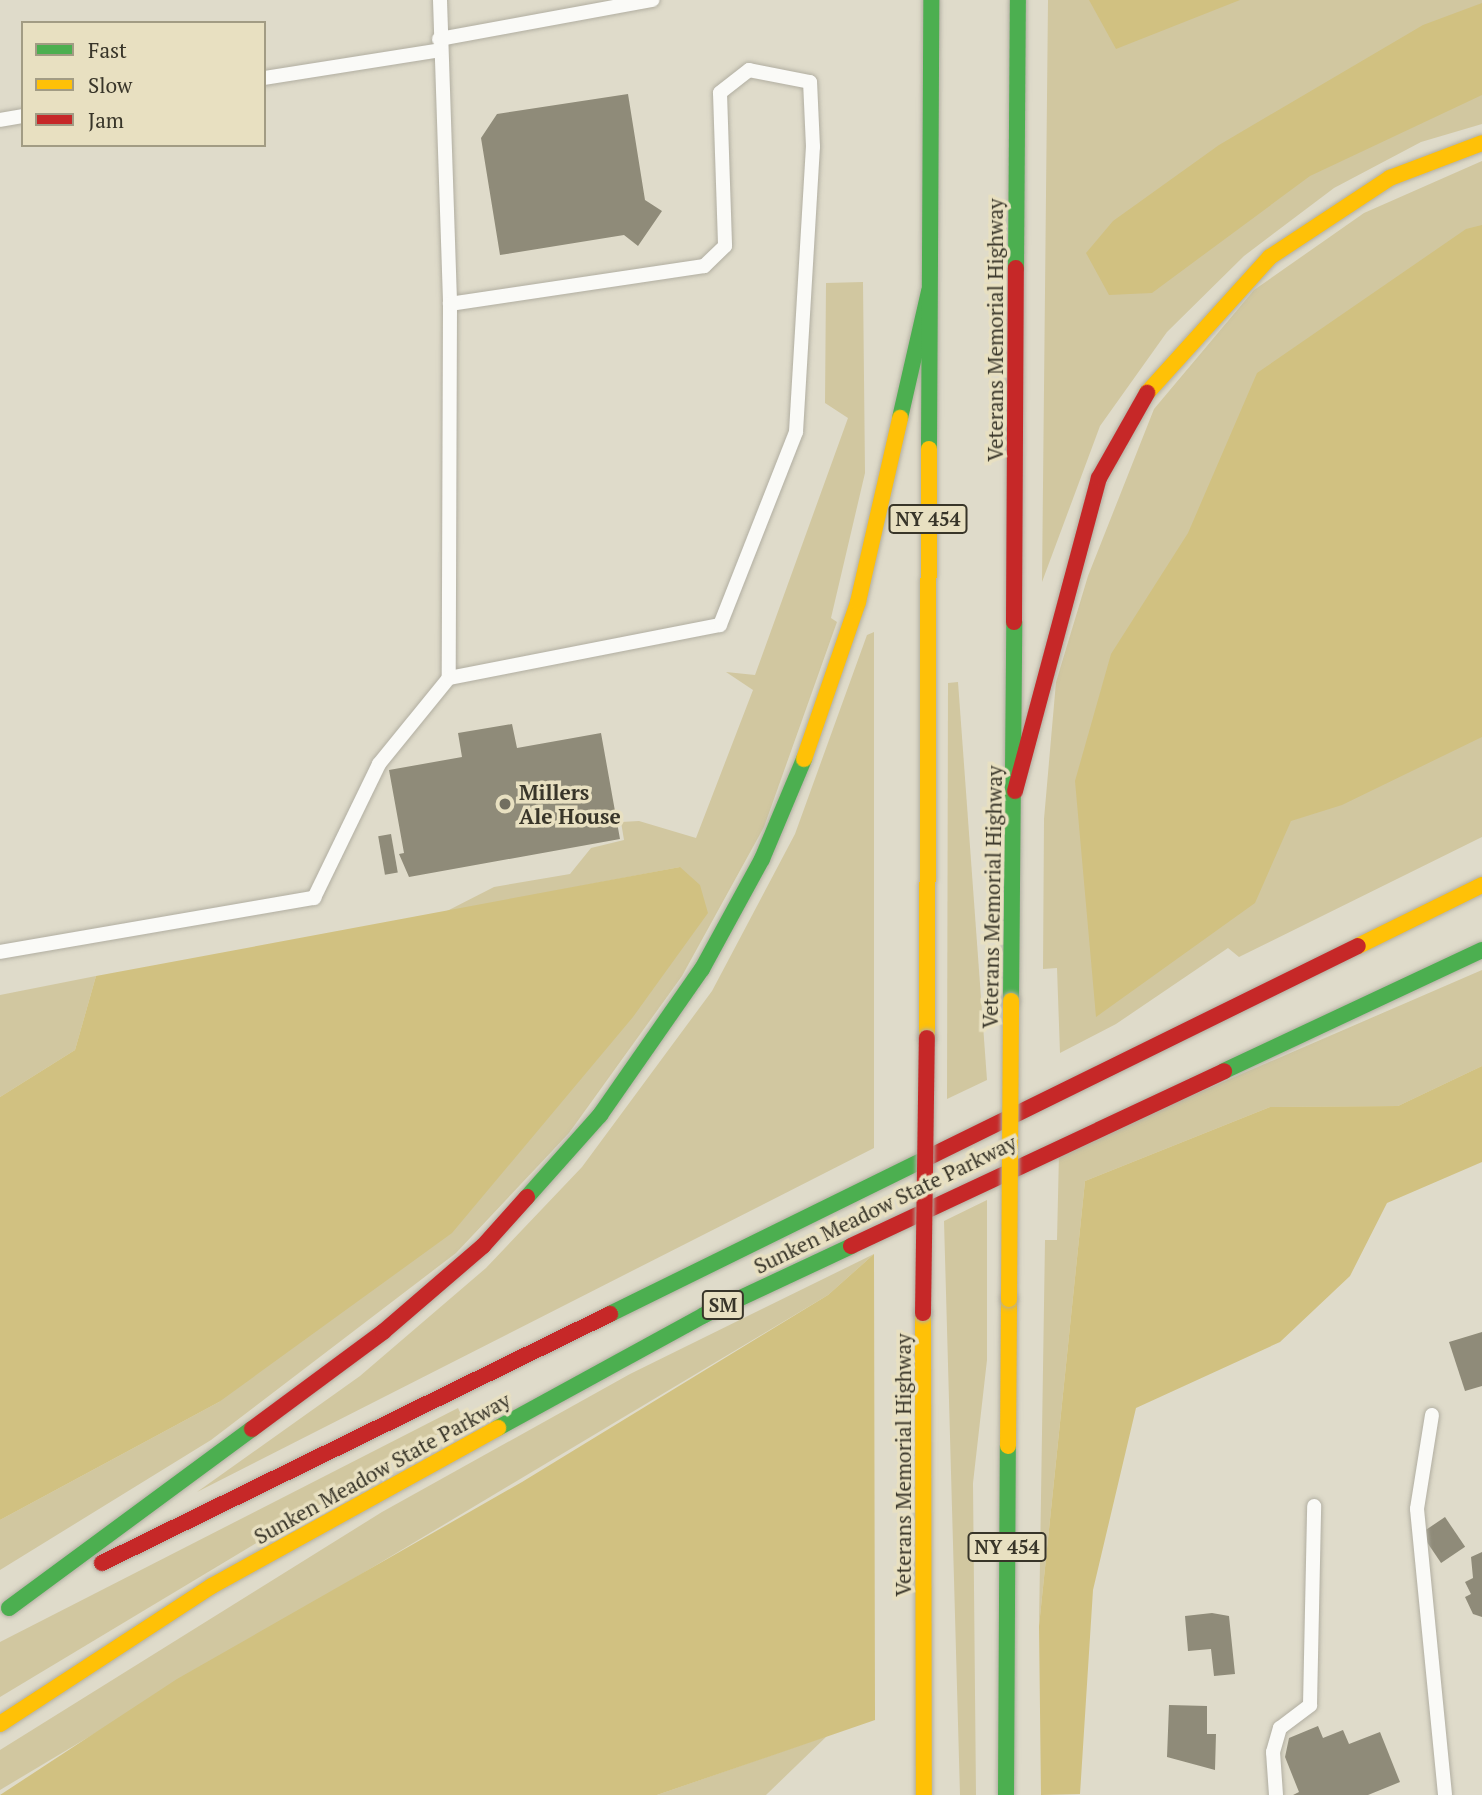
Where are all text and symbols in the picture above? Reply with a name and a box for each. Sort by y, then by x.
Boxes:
legend [21,21,266,147]
text: Fast [88,36,127,64]
text: Slow [88,71,132,99]
text: Jam [88,106,124,134]
street label: Veterans Memorial Highway [982,198,1008,462]
road number: NY 454 [888,504,968,534]
street label: Veterans Memorial Highway [977,765,1007,1029]
place label: Millers Ale House [519,779,621,829]
marker: Millers Ale House [497,796,513,812]
street label: Sunken Meadow State Parkway [750,1129,1020,1279]
road number: SM [700,1289,746,1320]
street label: Veterans Memorial Highway [890,1333,916,1597]
street label: Sunken Meadow State Parkway [250,1387,514,1549]
road number: NY 454 [967,1532,1047,1562]

